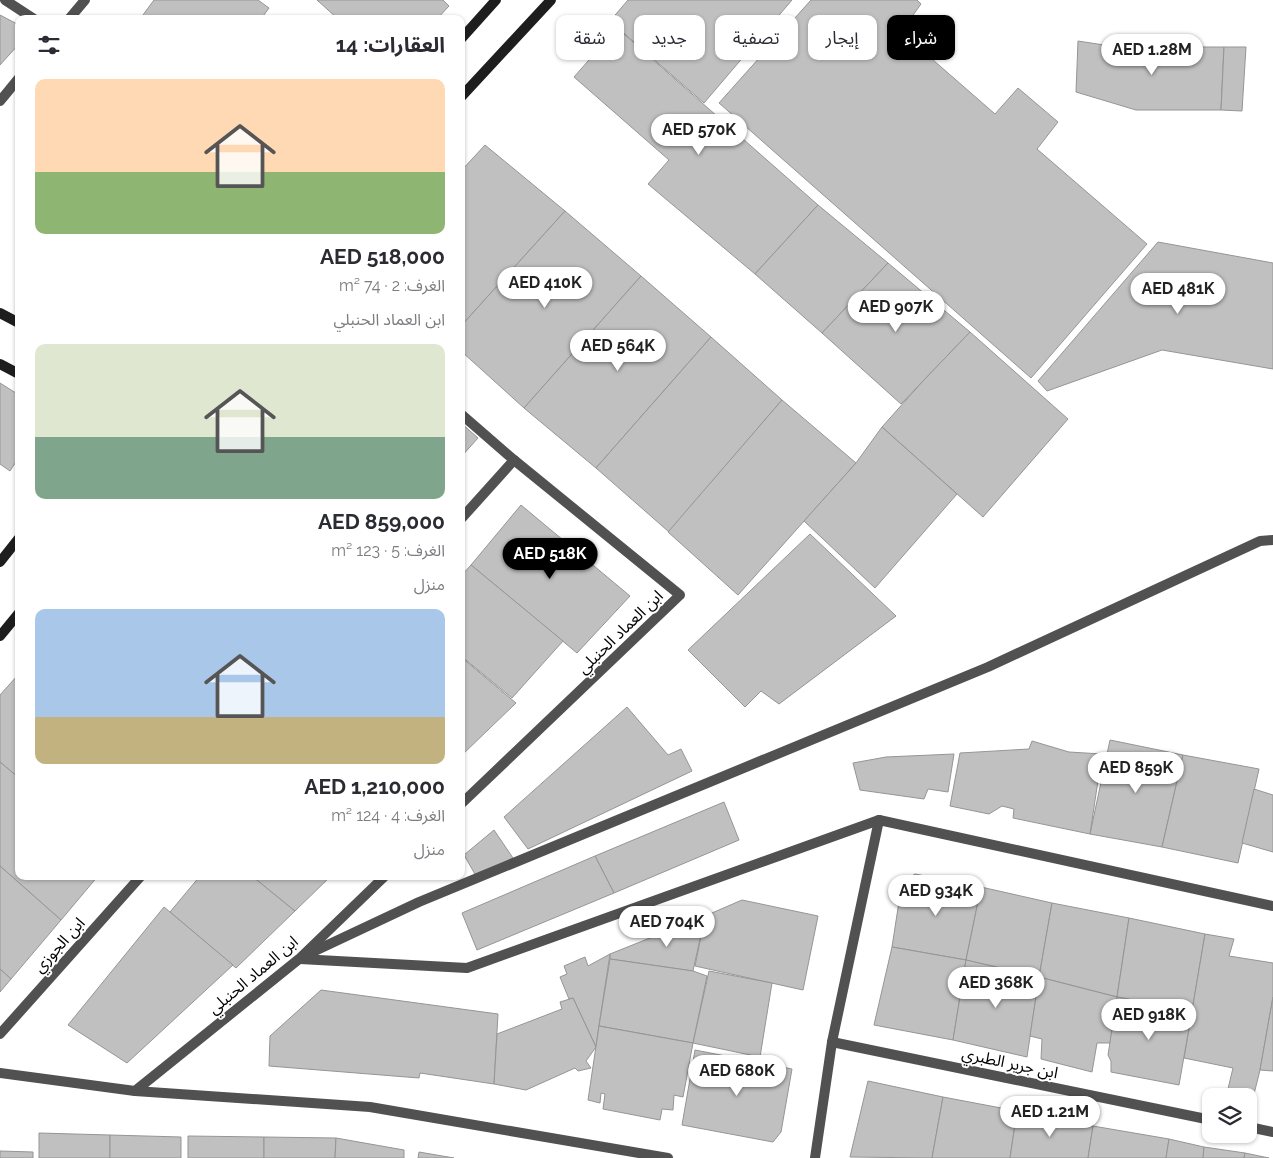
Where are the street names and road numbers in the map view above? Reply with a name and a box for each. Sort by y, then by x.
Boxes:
street label: ابن العماد الحنبلي [573,586,669,680]
street label: ابن الجوزي [29,914,91,978]
street label: ابن العماد الحنبلي [204,932,304,1020]
street label: ابن جرير الطبري [960,1044,1060,1085]

